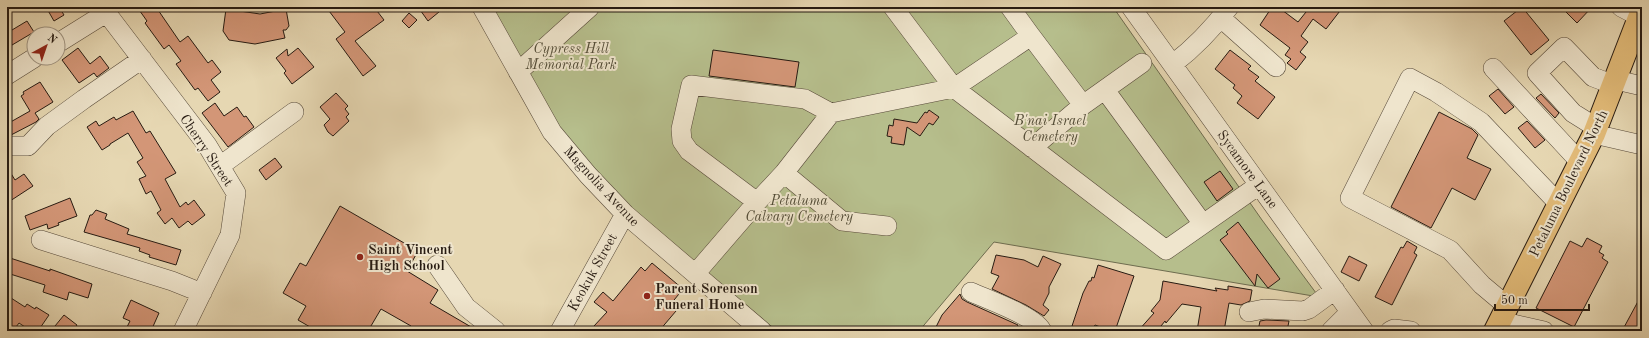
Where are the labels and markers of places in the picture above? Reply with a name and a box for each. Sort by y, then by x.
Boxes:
place label: Saint Vincent High School [368,243,453,273]
marker: Saint Vincent High School [355,252,365,262]
place label: Parent Sorenson Funeral Home [655,282,758,312]
marker: Parent Sorenson Funeral Home [642,291,652,301]

